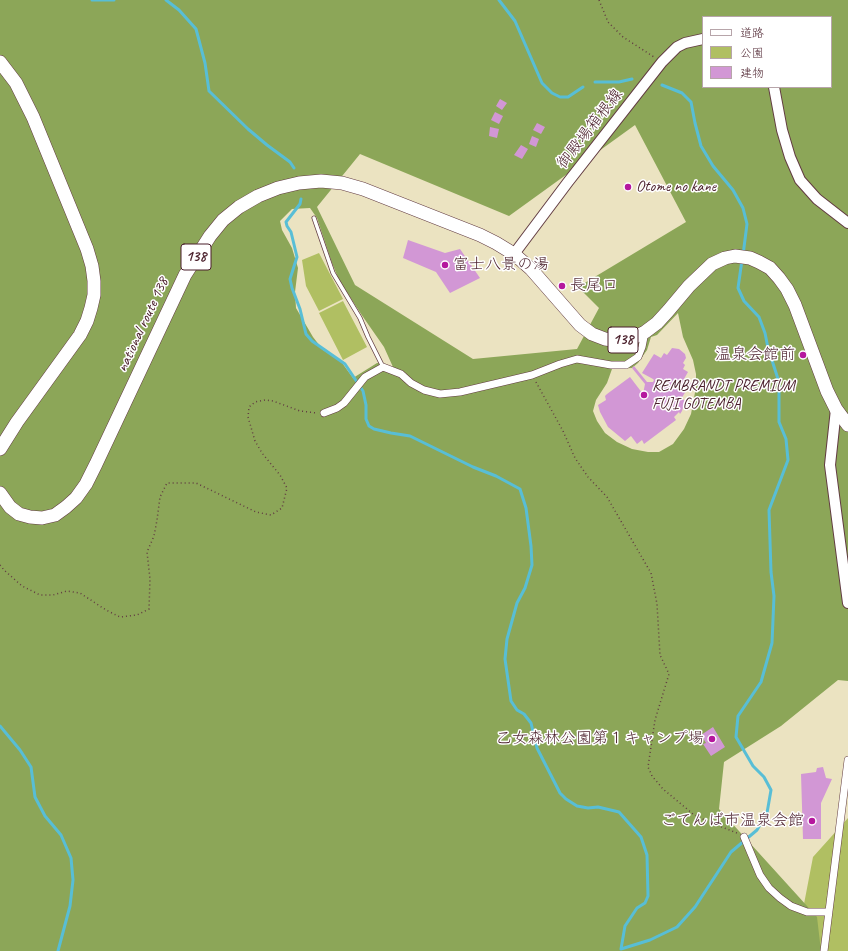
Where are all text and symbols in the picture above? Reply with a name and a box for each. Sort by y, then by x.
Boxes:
legend [702,16,832,88]
text: 道路 [740,25,764,41]
text: 公園 [740,45,764,61]
text: 建物 [740,65,764,81]
street label: 御殿場箱根線 [553,85,627,173]
place label: Otome no kane [636,177,716,197]
marker: Otome no kane [623,182,633,192]
road number: 138 [181,244,211,270]
place label: 富士八景の湯 [453,255,549,275]
marker: 富士八景の湯 [440,260,450,270]
street label: national route 138 [113,275,173,375]
place label: 長尾口 [570,276,618,296]
marker: 長尾口 [557,281,567,291]
road number: 138 [608,327,638,353]
place label: 温泉会館前 [715,345,795,365]
marker: 温泉会館前 [798,350,808,360]
place label: REMBRANDT PREMIUM FUJI GOTEMBA [652,376,795,414]
marker: REMBRANDT PREMIUM FUJI GOTEMBA [639,390,649,400]
place label: 乙女森林公園第１キャンプ場 [496,729,704,749]
marker: 乙女森林公園第１キャンプ場 [707,734,717,744]
place label: ごてんば市温泉会館 [660,811,804,831]
marker: ごてんば市温泉会館 [807,816,817,826]

